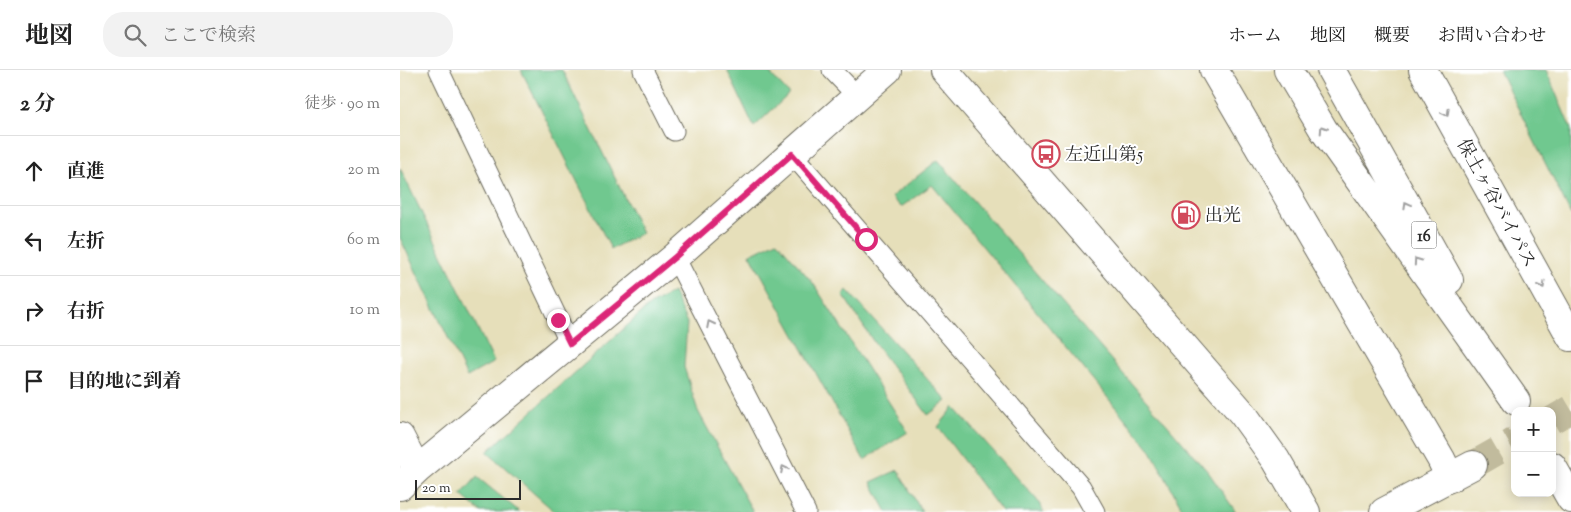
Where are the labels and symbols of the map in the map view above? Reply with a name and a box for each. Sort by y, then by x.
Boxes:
one-way arrow [1440,107,1450,116]
one-way arrow [1320,125,1329,134]
street label: 保土ヶ谷バイパス [1449,135,1541,273]
bus stop icon: 左近山第5 [1031,139,1061,169]
place label: 左近山第5 [1065,143,1143,169]
fuel station icon: 出光 [1171,200,1201,230]
one-way arrow [1404,202,1414,211]
place label: 出光 [1205,204,1241,230]
road number: 16 [1412,222,1436,248]
route start [855,228,878,251]
one-way arrow [1414,257,1423,267]
one-way arrow [1536,280,1546,289]
route end [547,309,570,332]
one-way arrow [706,320,716,329]
one-way arrow [780,465,790,474]
scale bar [415,477,521,500]

